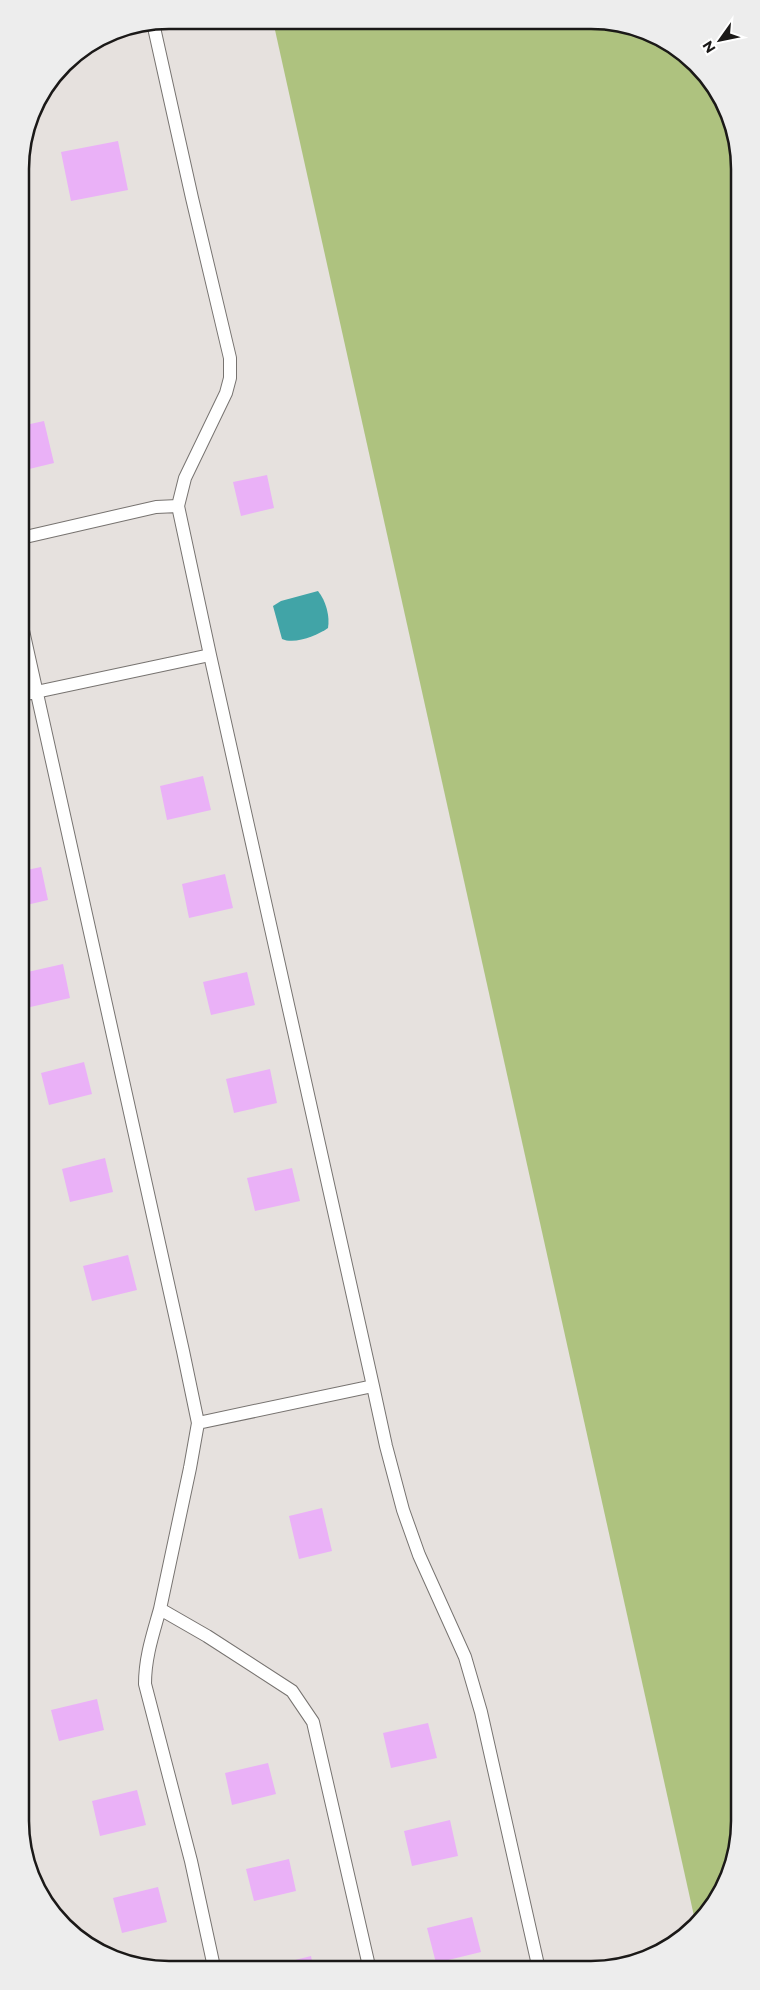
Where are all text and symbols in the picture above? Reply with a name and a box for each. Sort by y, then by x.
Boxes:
north arrow [695,15,745,65]
text: N [698,37,720,57]

